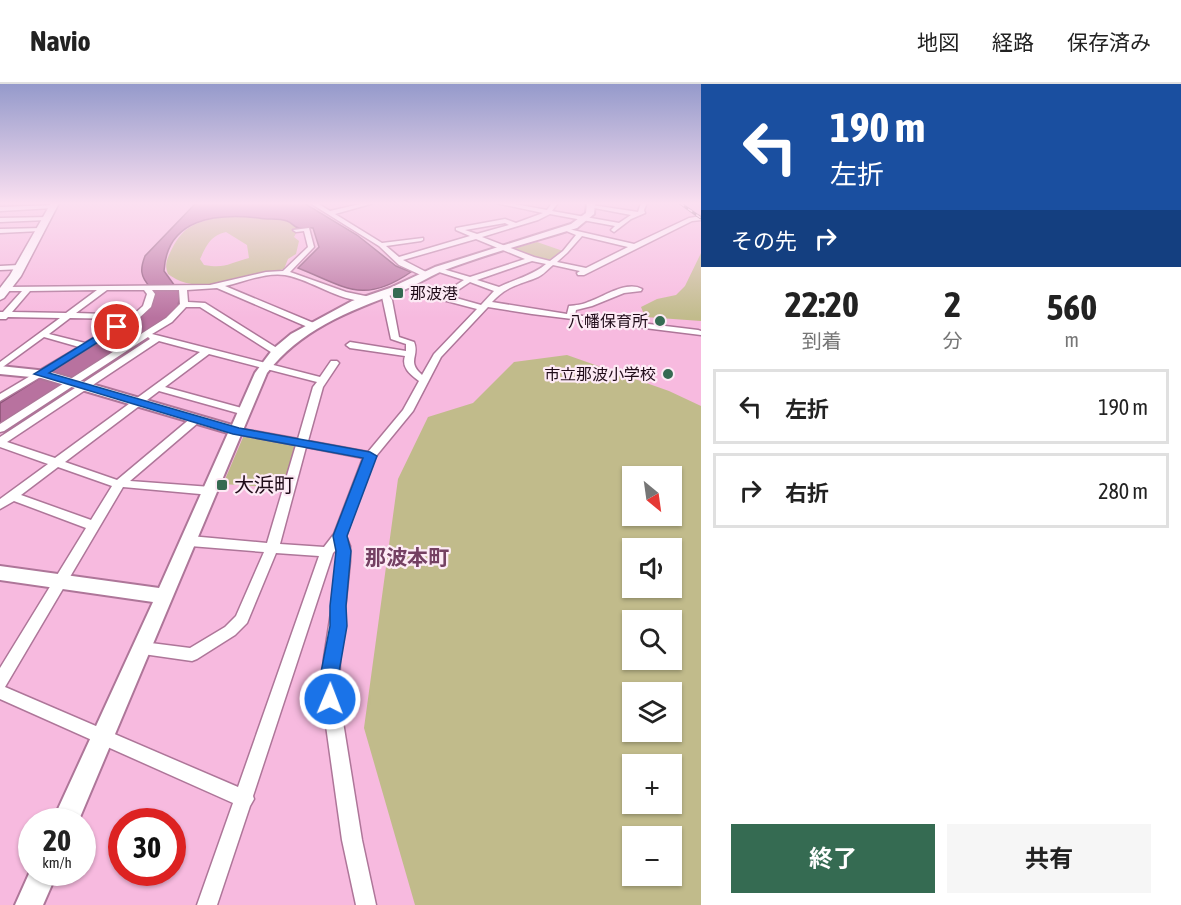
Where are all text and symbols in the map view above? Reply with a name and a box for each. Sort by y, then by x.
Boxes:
text: Navio [30,25,91,57]
text: 地図 [917,30,959,54]
text: 経路 [992,30,1034,54]
text: 保存済み [1067,30,1151,54]
text: 190 m [830,103,925,151]
icon: left [731,108,809,186]
text: 左折 [830,159,884,190]
icon: right [809,222,842,255]
text: その先 [731,228,797,254]
text: 22:20 [785,283,859,325]
text: 2 [944,283,961,325]
place label: 那波港 [410,284,458,302]
marker: 那波港 [391,286,405,300]
text: 560 [1046,286,1097,328]
pin [91,301,142,352]
icon: arrive [100,310,133,343]
place label: 八幡保育所 [568,312,648,330]
marker: 八幡保育所 [653,314,667,328]
text: m [1065,328,1079,351]
text: 到着 [802,329,842,352]
text: 分 [943,329,963,352]
place label: 市立那波小学校 [544,365,656,383]
marker: 市立那波小学校 [661,367,675,381]
icon: left [734,390,767,423]
text: 190 m [1098,394,1148,420]
text: 左折 [785,396,829,422]
north arrow [622,466,682,526]
map controls [622,466,682,886]
place label: 大浜町 [234,473,294,496]
icon: right [734,474,767,507]
marker: 大浜町 [215,478,229,492]
text: 280 m [1098,478,1148,504]
text: 右折 [785,480,829,506]
button: sound [622,538,682,598]
district label: 那波本町 [365,545,449,569]
button: search [622,610,682,670]
position arrow [298,667,362,731]
button: layers [622,682,682,742]
button: + [622,754,682,814]
speed limit sign: 30 [108,808,186,886]
text: 20 [43,823,71,857]
button: 終了 [731,824,935,893]
button: 共有 [947,824,1151,893]
button: − [622,826,682,886]
text: km/h [42,854,72,871]

